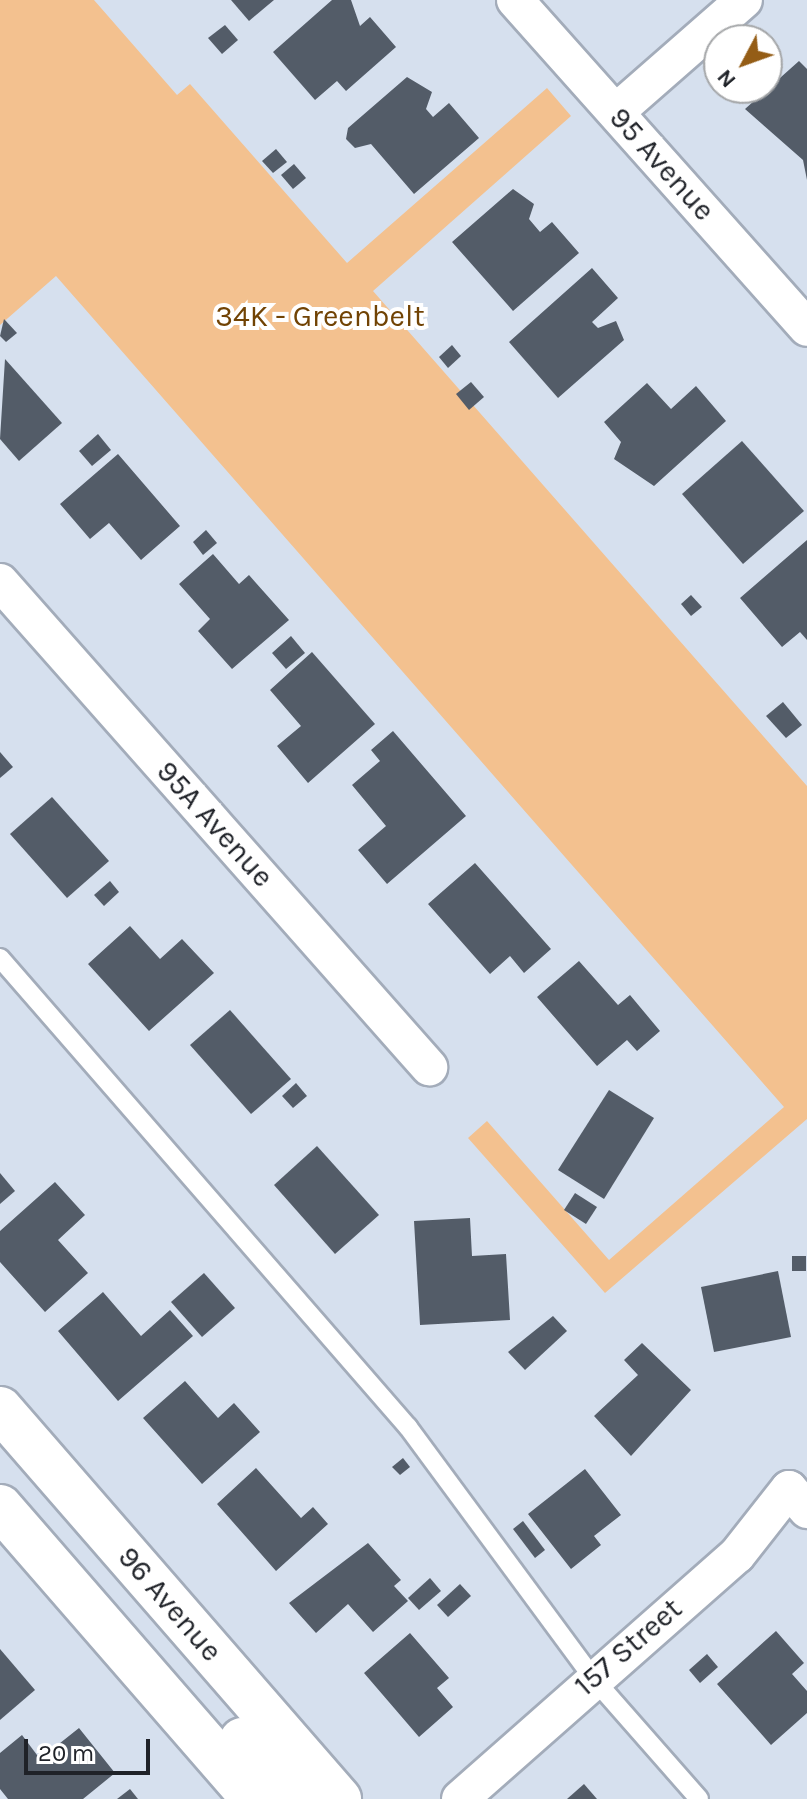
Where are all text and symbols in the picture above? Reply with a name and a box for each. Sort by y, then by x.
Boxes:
north arrow [703,24,783,104]
text: N [711,64,741,93]
street label: 95 Avenue [602,100,722,228]
park label: 34K - Greenbelt [215,298,425,334]
street label: 95A Avenue [149,753,281,895]
street label: 96 Avenue [110,1539,230,1669]
street label: 157 Street [567,1591,689,1703]
scale bar [28,1723,154,1773]
text: 20 m [38,1739,94,1767]

